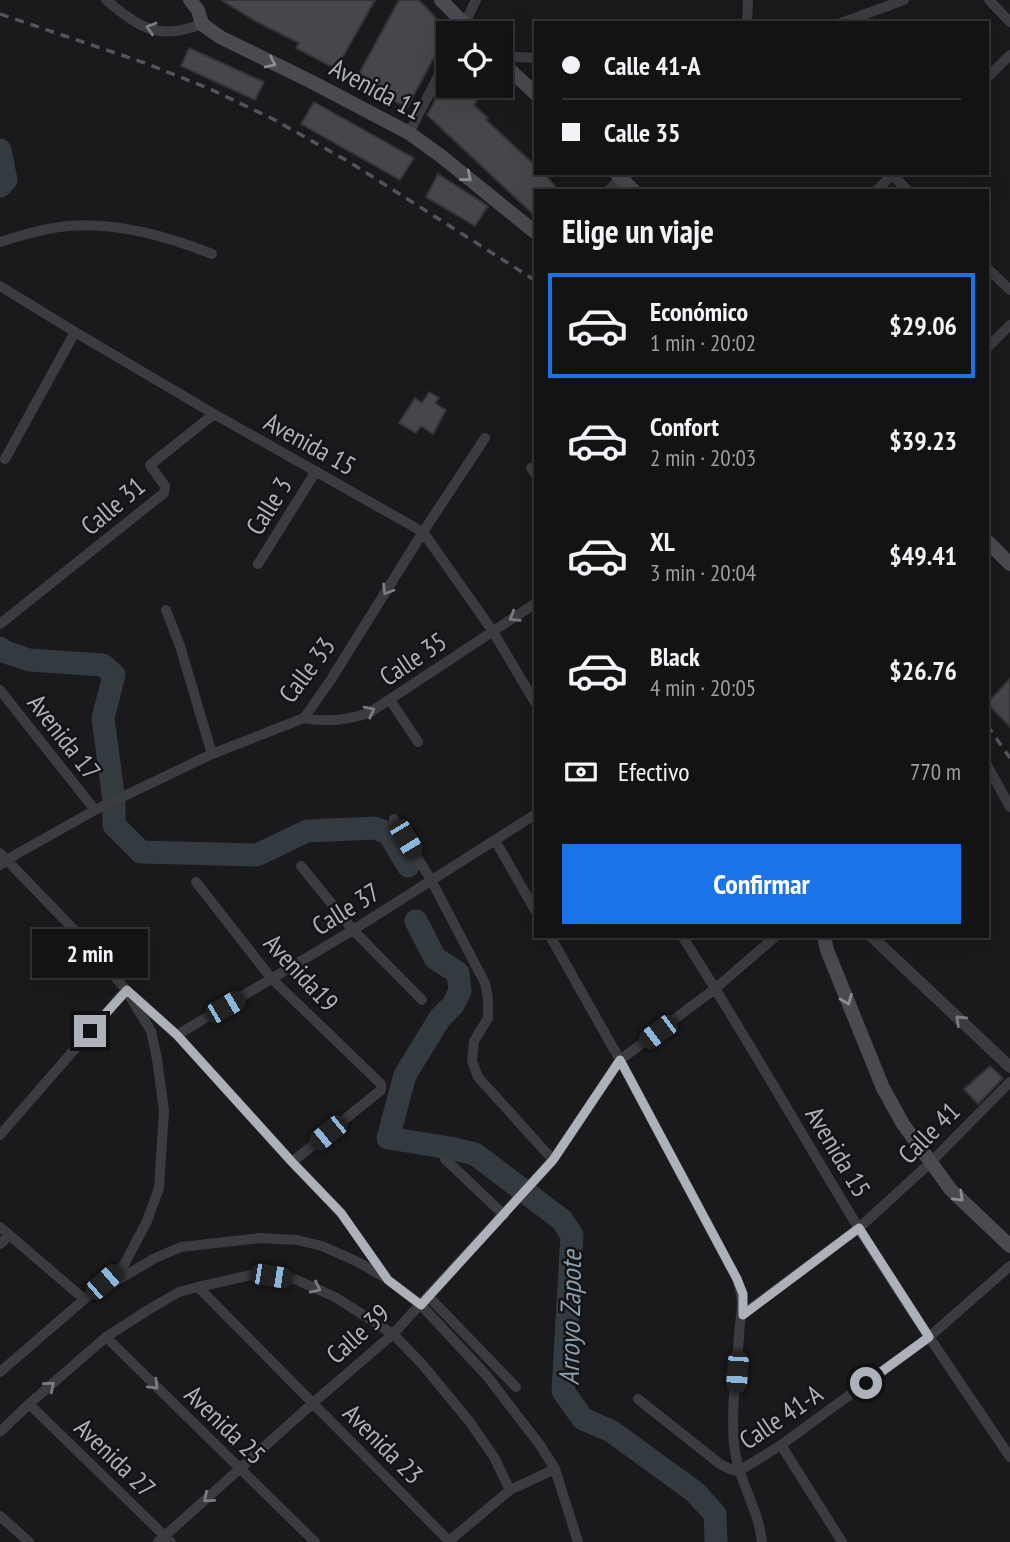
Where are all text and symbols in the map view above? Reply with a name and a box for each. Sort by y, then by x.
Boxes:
one-way arrow [145,21,157,36]
map controls [436,21,513,98]
button: locate [436,21,513,98]
text: Calle 41-A [604,49,701,82]
street label: Avenida 11 [324,51,428,127]
one-way arrow [264,55,277,69]
text: Calle 35 [604,116,680,149]
one-way arrow [460,169,472,182]
text: Elige un viaje [562,210,714,252]
icon: car [566,294,629,357]
text: Económico [650,295,748,328]
text: $29.06 [889,309,957,342]
text: 1 min · 20:02 [650,328,756,357]
street label: Avenida 15 [259,405,362,482]
icon: car [566,409,629,472]
text: Confort [650,410,719,443]
text: $39.23 [889,424,957,457]
text: 2 min · 20:03 [650,443,756,472]
street label: Calle 31 [74,469,152,542]
street label: Calle 3 [238,471,299,541]
icon: car [566,524,629,587]
text: XL [650,525,675,558]
text: $49.41 [889,539,957,572]
text: 3 min · 20:04 [650,558,756,587]
one-way arrow [382,582,395,595]
one-way arrow [508,608,521,621]
street label: Calle 35 [373,624,453,693]
street label: Calle 33 [271,630,342,709]
icon: car [566,639,629,702]
text: Black [650,640,700,673]
text: $26.76 [889,654,957,687]
text: 4 min · 20:05 [650,673,756,702]
street label: Avenida 17 [21,687,108,786]
one-way arrow [363,705,375,719]
icon: cash [562,753,600,791]
text: Efectivo [618,755,690,788]
text: 770 m [910,757,961,786]
car [387,816,426,862]
button: Confirmar [562,844,961,924]
street label: Calle 37 [306,875,386,942]
street label: Avenida19 [257,927,346,1018]
callout: 2 min [32,930,148,978]
text: 2 min [67,939,113,968]
car [202,987,249,1027]
one-way arrow [839,994,853,1006]
car [635,1011,682,1053]
route end [74,1015,106,1047]
one-way arrow [955,1016,968,1029]
street label: Calle 41 [891,1095,966,1170]
street label: Avenida 15 [799,1100,878,1203]
car [306,1112,351,1154]
one-way arrow [950,1188,963,1201]
water label: Arroyo Zapote [550,1248,589,1386]
car [82,1260,127,1304]
car [249,1262,294,1290]
one-way arrow [309,1280,321,1294]
street label: Calle 39 [319,1297,396,1371]
car [726,1350,749,1394]
route start [850,1367,882,1399]
one-way arrow [146,1376,159,1389]
street label: Calle 41-A [733,1376,829,1456]
street label: Avenida 25 [178,1378,273,1471]
one-way arrow [42,1382,55,1394]
street label: Avenida 23 [336,1397,430,1491]
street label: Avenida 27 [68,1411,163,1504]
one-way arrow [203,1490,216,1502]

